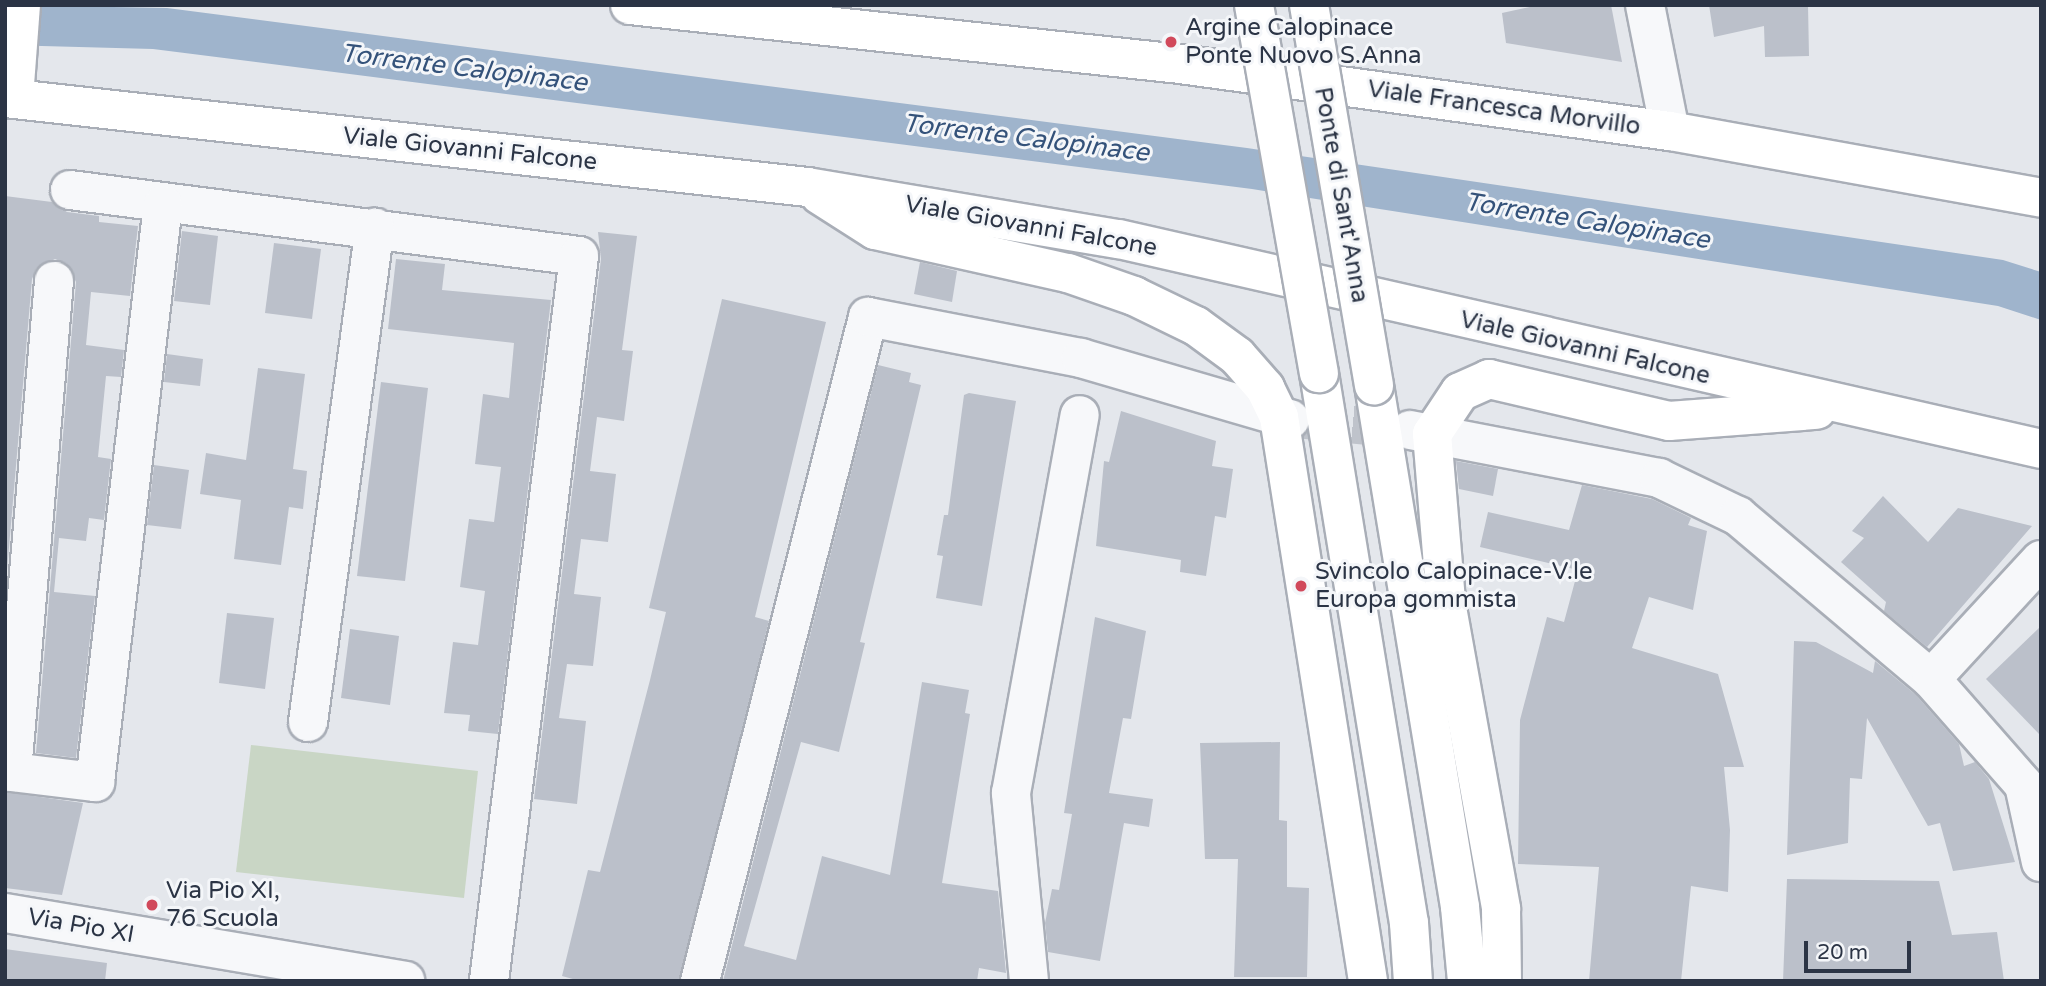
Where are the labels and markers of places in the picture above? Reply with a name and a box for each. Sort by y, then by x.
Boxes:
place label: Argine Calopinace Ponte Nuovo S.Anna [1185,14,1421,70]
marker: Argine Calopinace Ponte Nuovo S.Anna [1163,34,1179,50]
place label: Svincolo Calopinace-V.le Europa gommista [1315,558,1593,614]
marker: Svincolo Calopinace-V.le Europa gommista [1293,578,1309,594]
place label: Via Pio XI, 76 Scuola [166,877,280,933]
marker: Via Pio XI, 76 Scuola [144,897,160,913]

